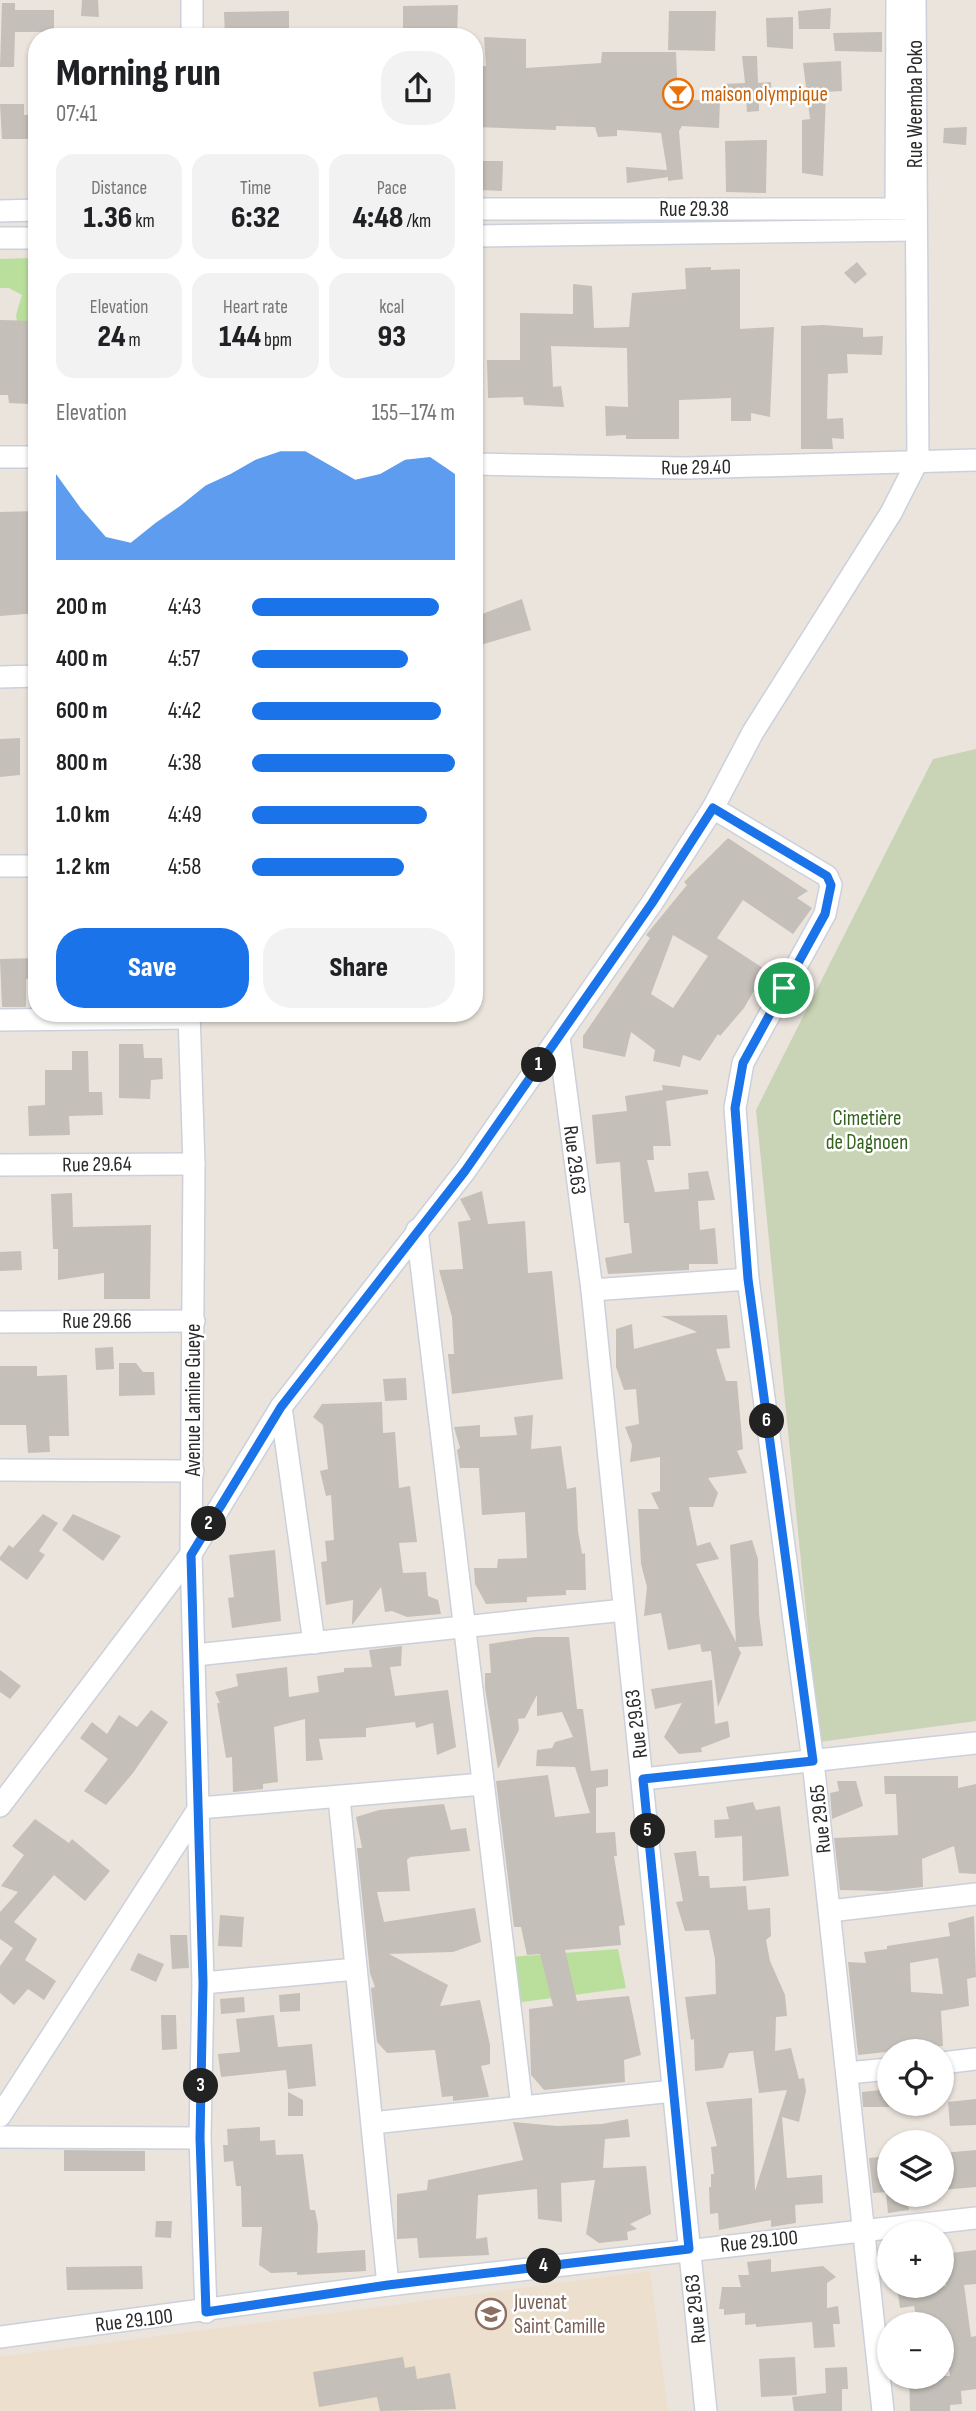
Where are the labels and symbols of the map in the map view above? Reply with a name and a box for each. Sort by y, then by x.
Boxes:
street label: Rue Weemba Poko [903,40,928,168]
bar icon: maison olympique [661,77,695,111]
place label: maison olympique [701,82,828,107]
street label: Rue 29.38 [659,197,729,222]
street label: Rue 29.40 [661,454,731,481]
pin [754,958,814,1018]
pin: 1 [522,1048,556,1082]
park label: Cimetière de Dagnoen [826,1106,908,1155]
street label: Rue 29.63 [558,1124,591,1196]
street label: Rue 29.64 [62,1151,132,1178]
street label: Rue 29.66 [62,1309,132,1334]
street label: Avenue Lamine Gueye [181,1324,206,1477]
pin: 6 [750,1404,784,1438]
pin: 2 [192,1506,227,1542]
street label: Rue 29.63 [620,1688,653,1760]
street label: Rue 29.65 [804,1783,837,1854]
pin: 5 [630,1814,666,1848]
pin: 3 [184,2068,218,2104]
street label: Rue 29.100 [719,2225,799,2258]
pin: 4 [526,2248,562,2284]
street label: Rue 29.63 [679,2273,712,2345]
place label: Juvenat Saint Camille [513,2290,605,2339]
school or university icon: Juvenat Saint Camille [474,2297,508,2331]
street label: Rue 29.100 [94,2303,174,2338]

